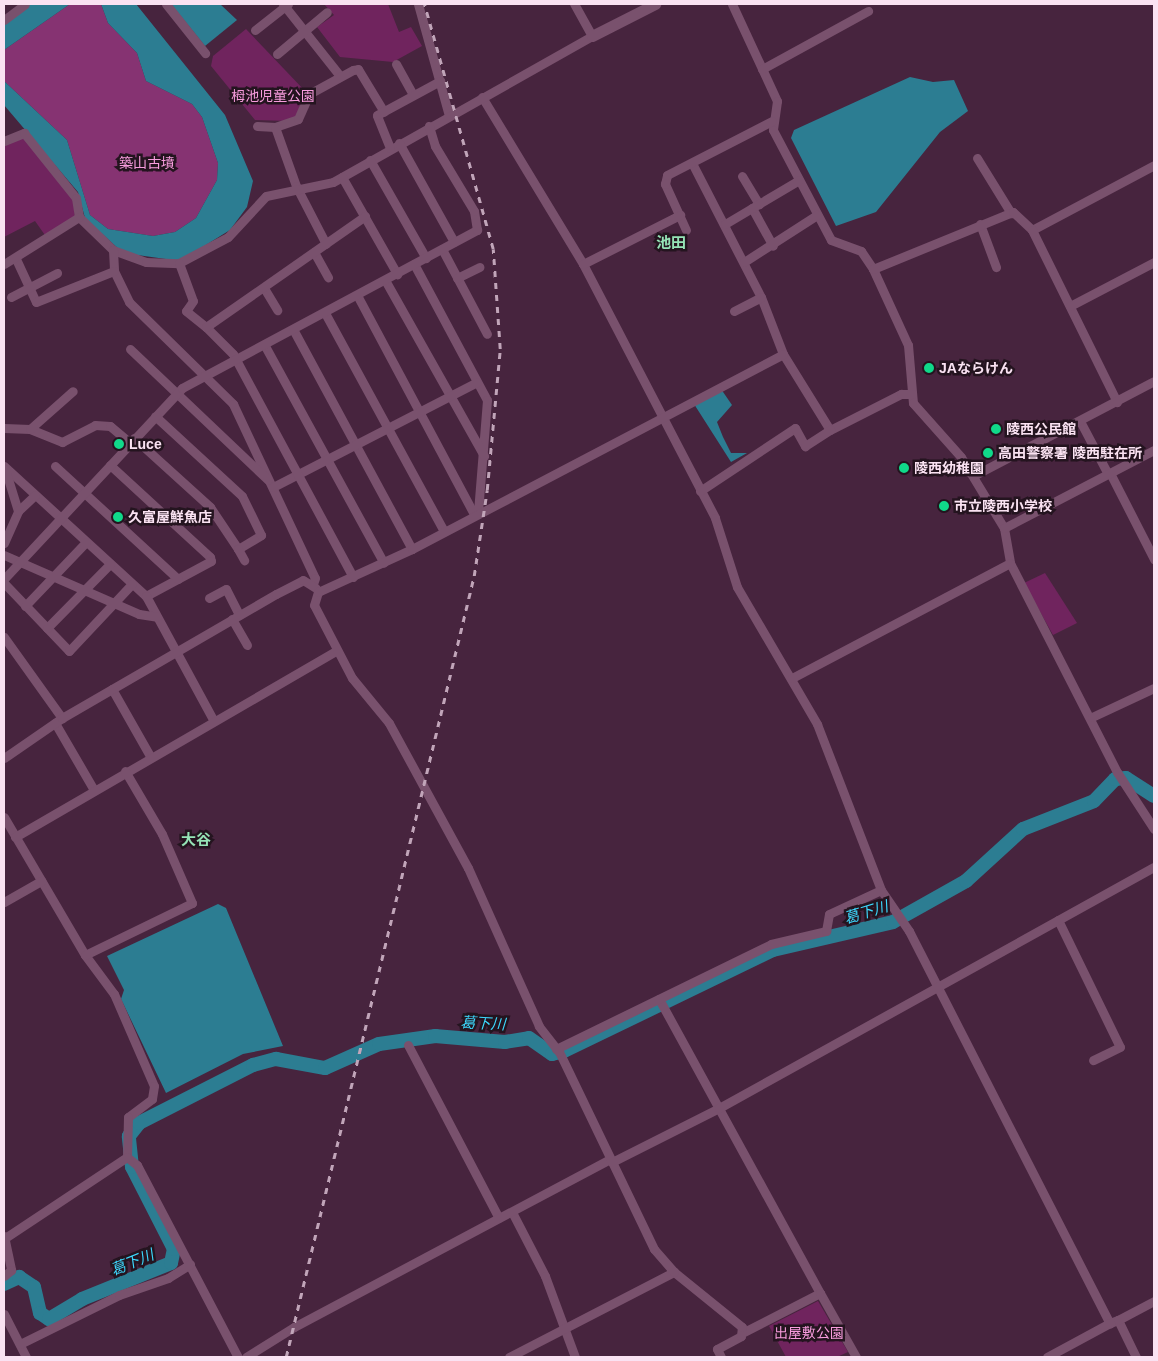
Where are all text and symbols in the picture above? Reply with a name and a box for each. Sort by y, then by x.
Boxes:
park label: 栂池児童公園 [231,88,315,104]
park label: 築山古墳 [119,155,175,171]
district label: 池田 [656,234,686,252]
place label: JAならけん [939,360,1013,376]
marker: JAならけん [923,362,935,374]
place label: 陵西公民館 [1006,421,1076,437]
marker: 陵西公民館 [990,423,1002,435]
place label: Luce [129,436,162,452]
marker: Luce [113,438,125,450]
place label: 高田警察署 陵西駐在所 [998,445,1142,461]
marker: 高田警察署 陵西駐在所 [982,447,994,459]
place label: 陵西幼稚園 [914,460,984,476]
marker: 陵西幼稚園 [898,462,910,474]
place label: 市立陵西小学校 [954,498,1052,514]
marker: 市立陵西小学校 [938,500,950,512]
place label: 久富屋鮮魚店 [128,509,212,525]
marker: 久富屋鮮魚店 [112,511,124,523]
district label: 大谷 [181,831,211,849]
water label: 葛下川 [842,897,890,927]
water label: 葛下川 [460,1013,506,1033]
water label: 葛下川 [108,1245,156,1279]
park label: 出屋敷公園 [774,1325,844,1341]

